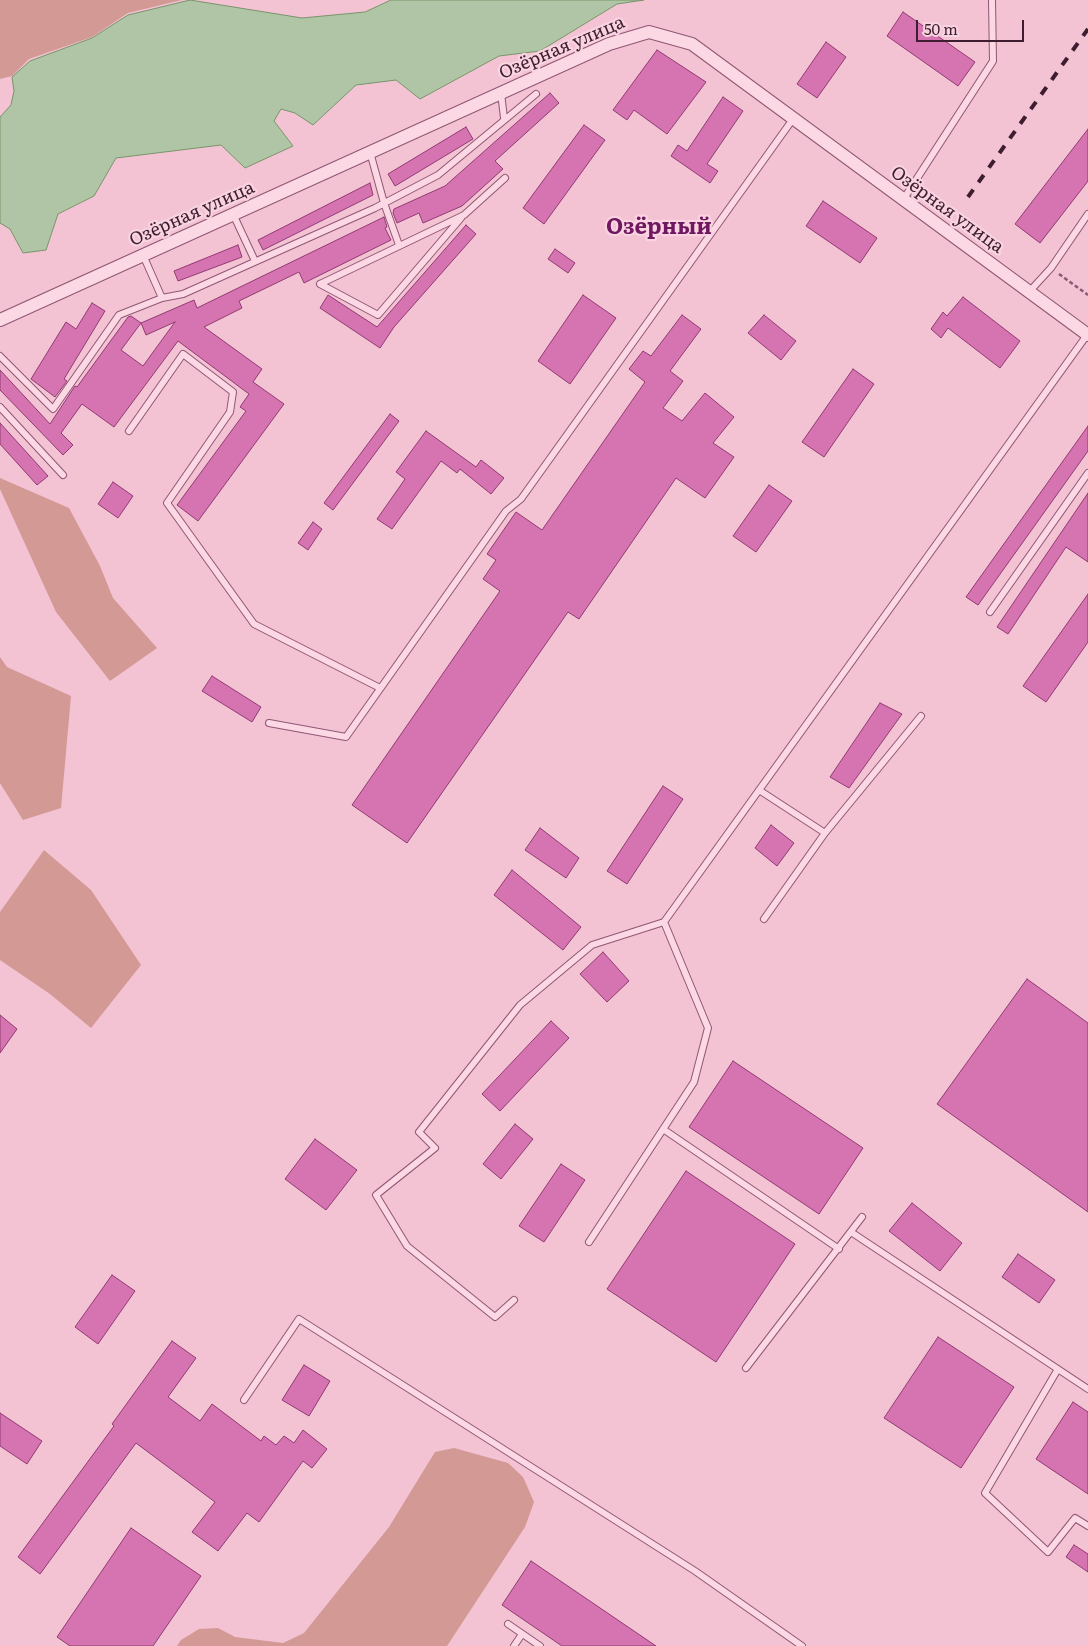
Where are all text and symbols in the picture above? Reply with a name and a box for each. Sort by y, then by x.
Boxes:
scale bar [918,10,1026,42]
street label: Озёрная улица [496,12,628,84]
text: 50 m [924,17,958,40]
street label: Озёрная улица [886,162,1008,258]
street label: Озёрная улица [126,177,258,251]
district label: Озёрный [606,215,712,241]

